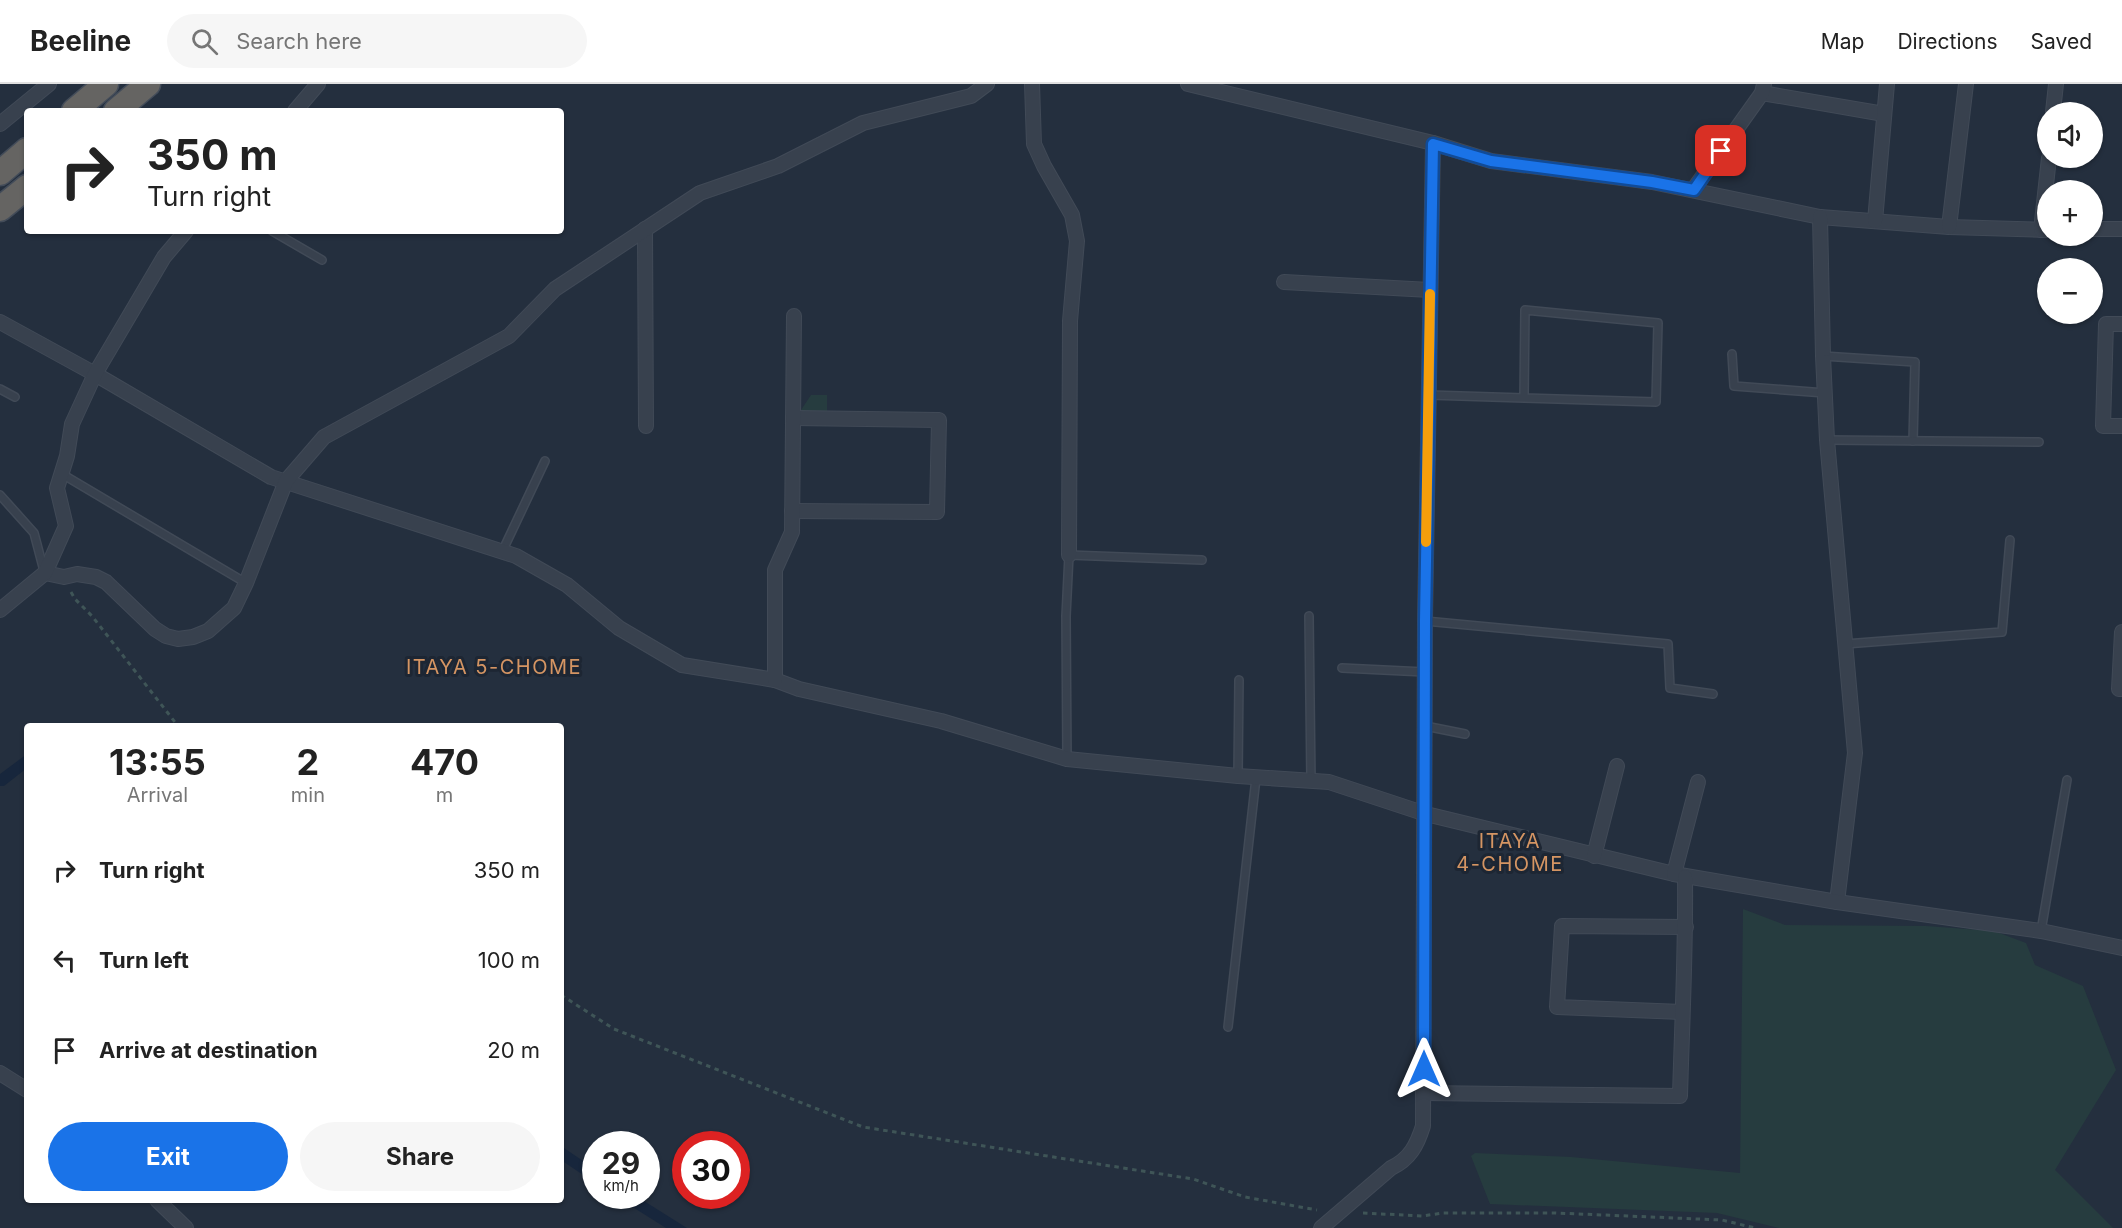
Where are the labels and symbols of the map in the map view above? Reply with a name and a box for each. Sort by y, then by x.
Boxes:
pin [1695,125,1746,176]
district label: ITAYA 5-CHOME [406,655,582,679]
district label: ITAYA 4-CHOME [1456,829,1564,876]
position arrow [1392,1037,1456,1101]
speed limit sign: 30 [672,1131,750,1209]

